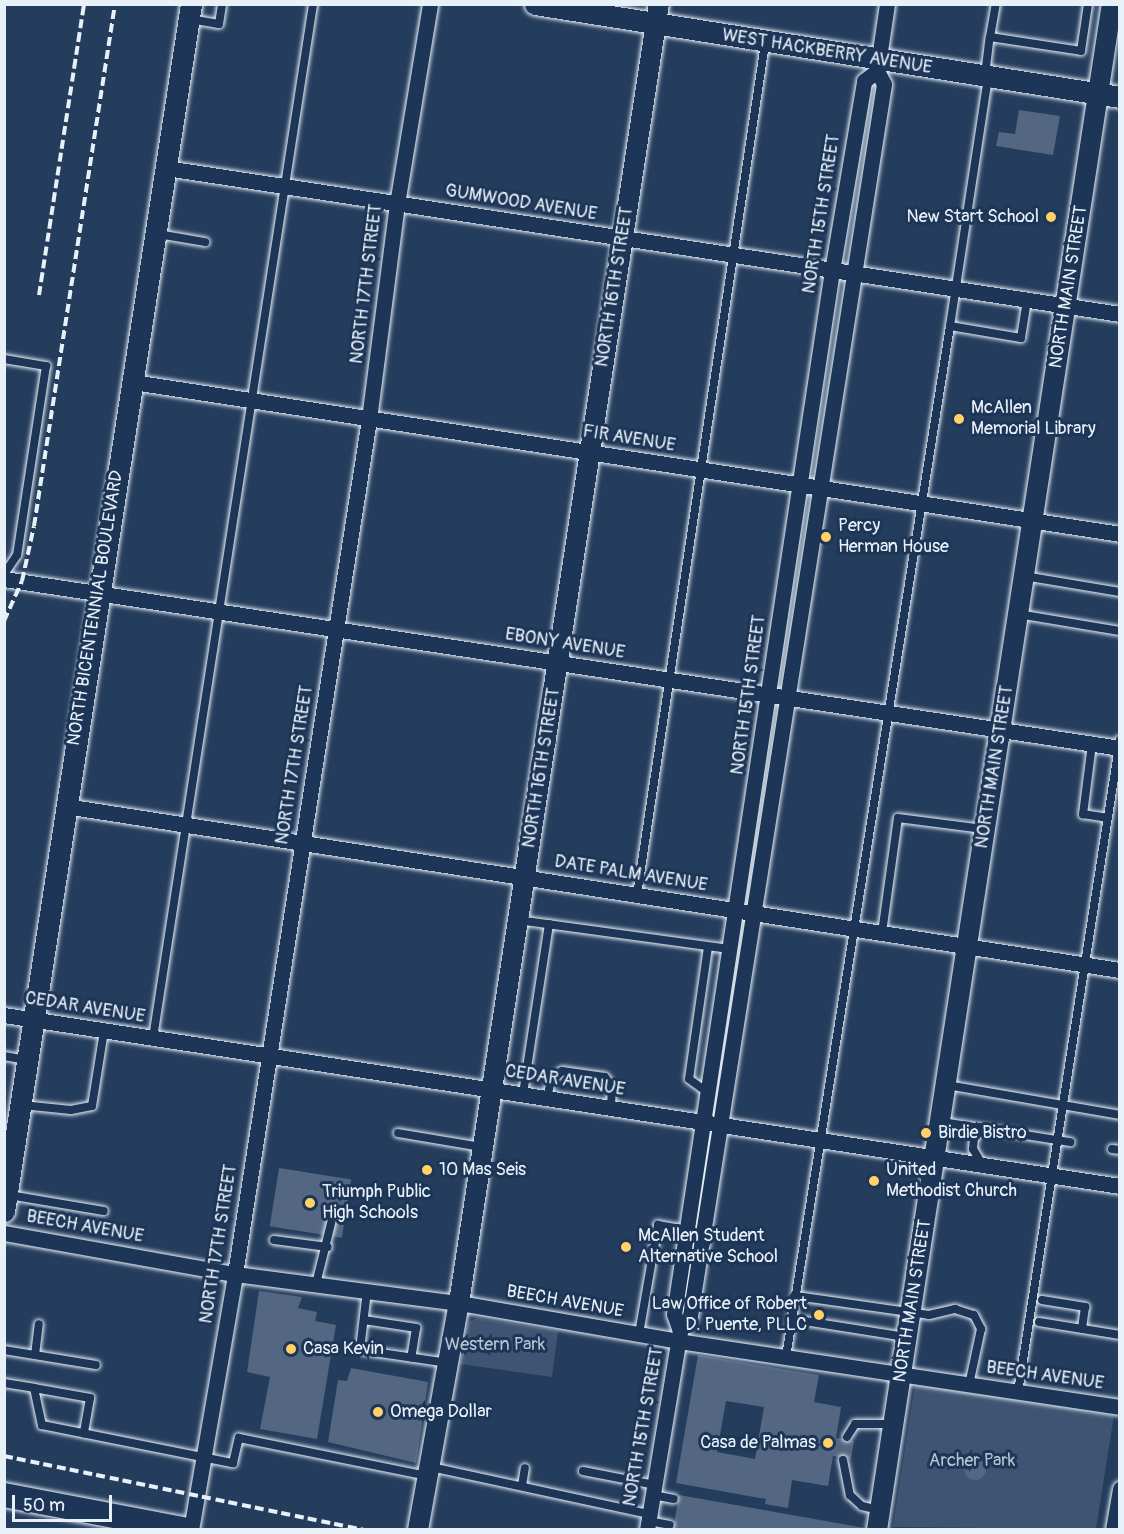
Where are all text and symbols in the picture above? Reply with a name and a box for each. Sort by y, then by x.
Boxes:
street label: WEST HACKBERRY AVENUE [721,25,933,79]
street label: NORTH 15TH STREET [799,133,845,295]
street label: GUMWOOD AVENUE [443,180,599,226]
street label: NORTH 17TH STREET [346,203,388,365]
street label: NORTH MAIN STREET [1045,204,1093,370]
street label: NORTH 16TH STREET [592,205,638,369]
place label: New Start School [907,206,1039,228]
marker: New Start School [1044,210,1058,224]
place label: McAllen Memorial Library [971,398,1096,440]
marker: McAllen Memorial Library [952,412,966,426]
street label: FIR AVENUE [581,421,677,457]
street label: NORTH BICENTENNIAL BOULEVARD [64,469,128,747]
place label: Percy Herman House [838,516,949,558]
marker: Percy Herman House [819,530,833,544]
street label: NORTH 15TH STREET [727,614,771,776]
street label: EBONY AVENUE [504,624,626,664]
street label: NORTH 17TH STREET [272,684,318,846]
street label: NORTH MAIN STREET [971,684,1019,850]
street label: NORTH 16TH STREET [519,686,565,850]
street label: DATE PALM AVENUE [553,851,709,897]
street label: CEDAR AVENUE [24,988,146,1028]
street label: CEDAR AVENUE [504,1061,626,1101]
place label: Birdie Bistro [938,1122,1027,1144]
marker: Birdie Bistro [919,1126,933,1140]
place label: 10 Mas Seis [439,1159,526,1181]
place label: United Methodist Church [886,1160,1017,1202]
street label: NORTH 17TH STREET [196,1163,242,1325]
marker: 10 Mas Seis [420,1163,434,1177]
marker: United Methodist Church [867,1174,881,1188]
place label: Triumph Public High Schools [322,1182,431,1224]
marker: Triumph Public High Schools [303,1196,317,1210]
street label: BEECH AVENUE [25,1206,145,1248]
street label: NORTH MAIN STREET [889,1218,937,1384]
place label: McAllen Student Alternative School [638,1226,778,1268]
marker: McAllen Student Alternative School [619,1240,633,1254]
street label: BEECH AVENUE [505,1281,625,1323]
place label: Law Office of Robert D. Puente, PLLC [652,1294,807,1336]
marker: Law Office of Robert D. Puente, PLLC [812,1308,826,1322]
park label: Western Park [445,1334,545,1356]
place label: Casa Kevin [303,1338,384,1360]
marker: Casa Kevin [284,1342,298,1356]
street label: NORTH 15TH STREET [619,1346,669,1508]
street label: BEECH AVENUE [985,1357,1105,1395]
place label: Omega Dollar [390,1401,492,1423]
marker: Omega Dollar [371,1405,385,1419]
place label: Casa de Palmas [700,1432,816,1454]
marker: Casa de Palmas [821,1436,835,1450]
park label: Archer Park [929,1450,1015,1472]
scale bar [15,1483,116,1521]
text: 50 m [23,1494,65,1517]

